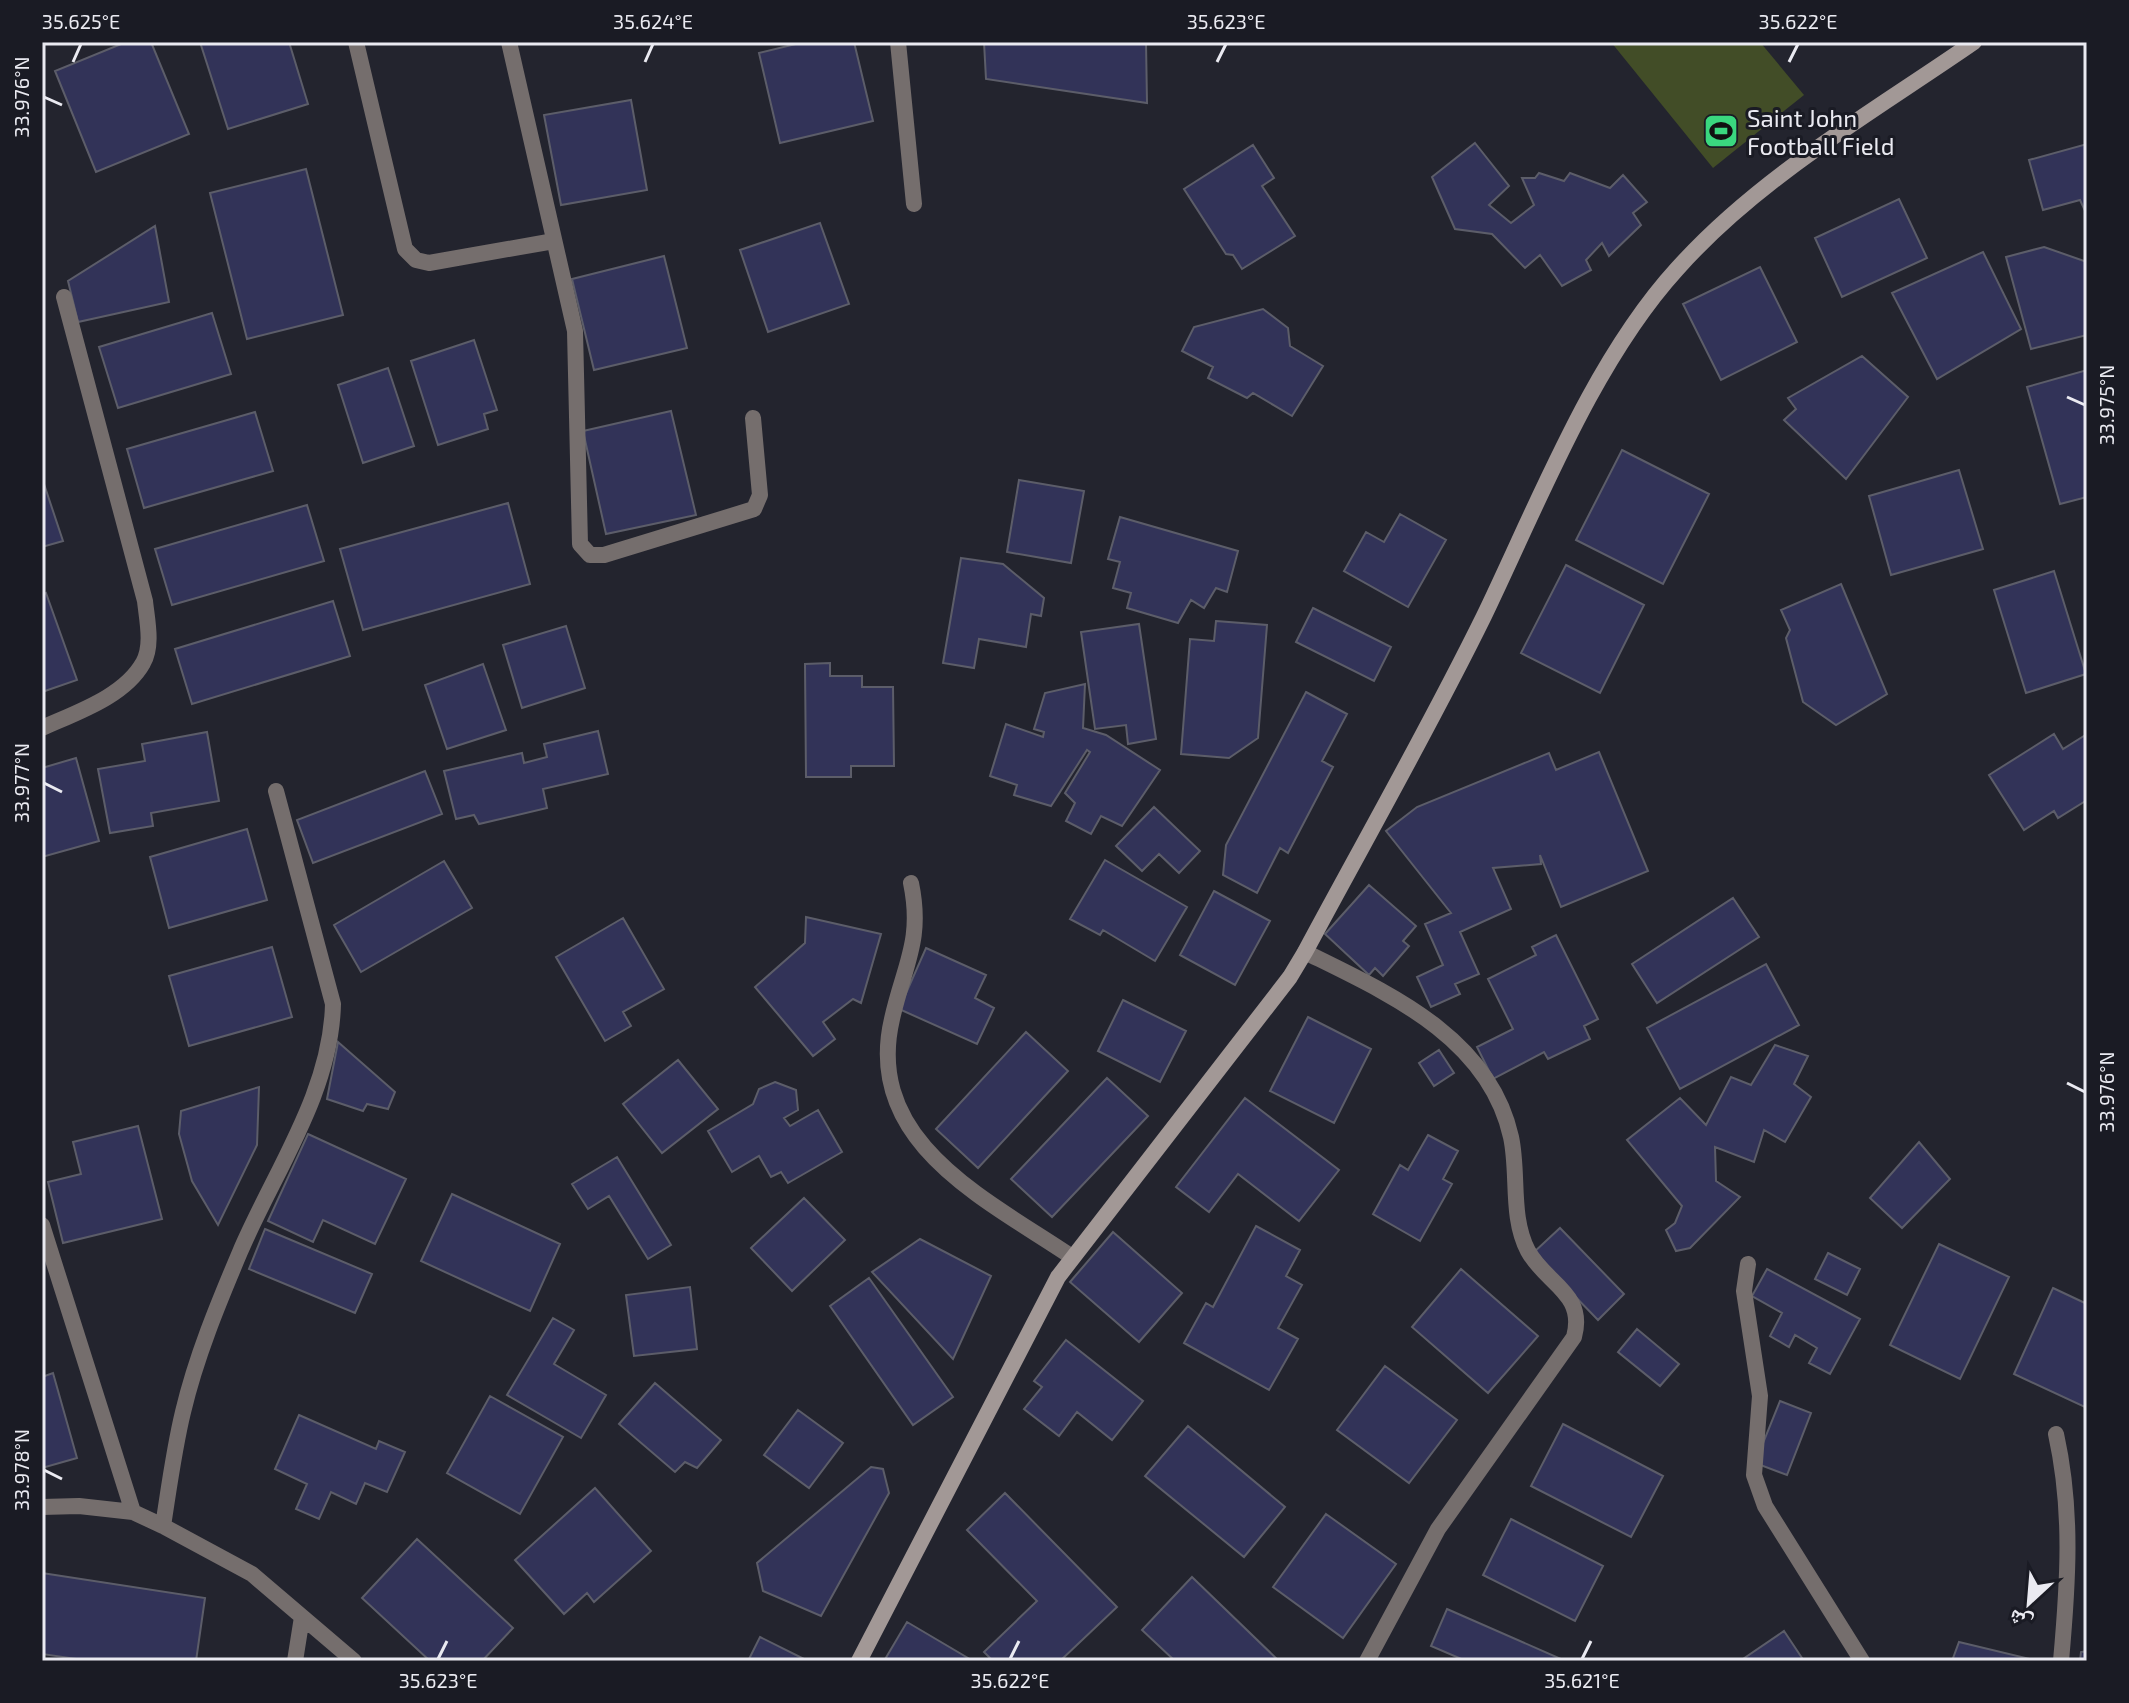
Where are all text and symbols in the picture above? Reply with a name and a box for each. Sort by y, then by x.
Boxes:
text: 35.625°E [42,9,120,33]
text: 35.624°E [613,9,693,33]
text: 35.623°E [1187,9,1265,33]
text: 35.622°E [1759,9,1837,33]
text: 33.976°N [9,56,33,138]
place label: Saint John Football Field [1747,103,1894,160]
sports icon: Saint John Football Field [1702,112,1740,150]
text: 33.975°N [2094,365,2118,445]
text: 33.977°N [9,743,33,823]
text: 33.976°N [2094,1051,2118,1133]
text: 33.978°N [9,1429,33,1511]
north arrow [1989,1563,2069,1643]
text: ش [2004,1603,2037,1639]
text: 35.623°E [399,1668,477,1692]
text: 35.622°E [971,1668,1049,1692]
text: 35.621°E [1544,1668,1620,1692]

